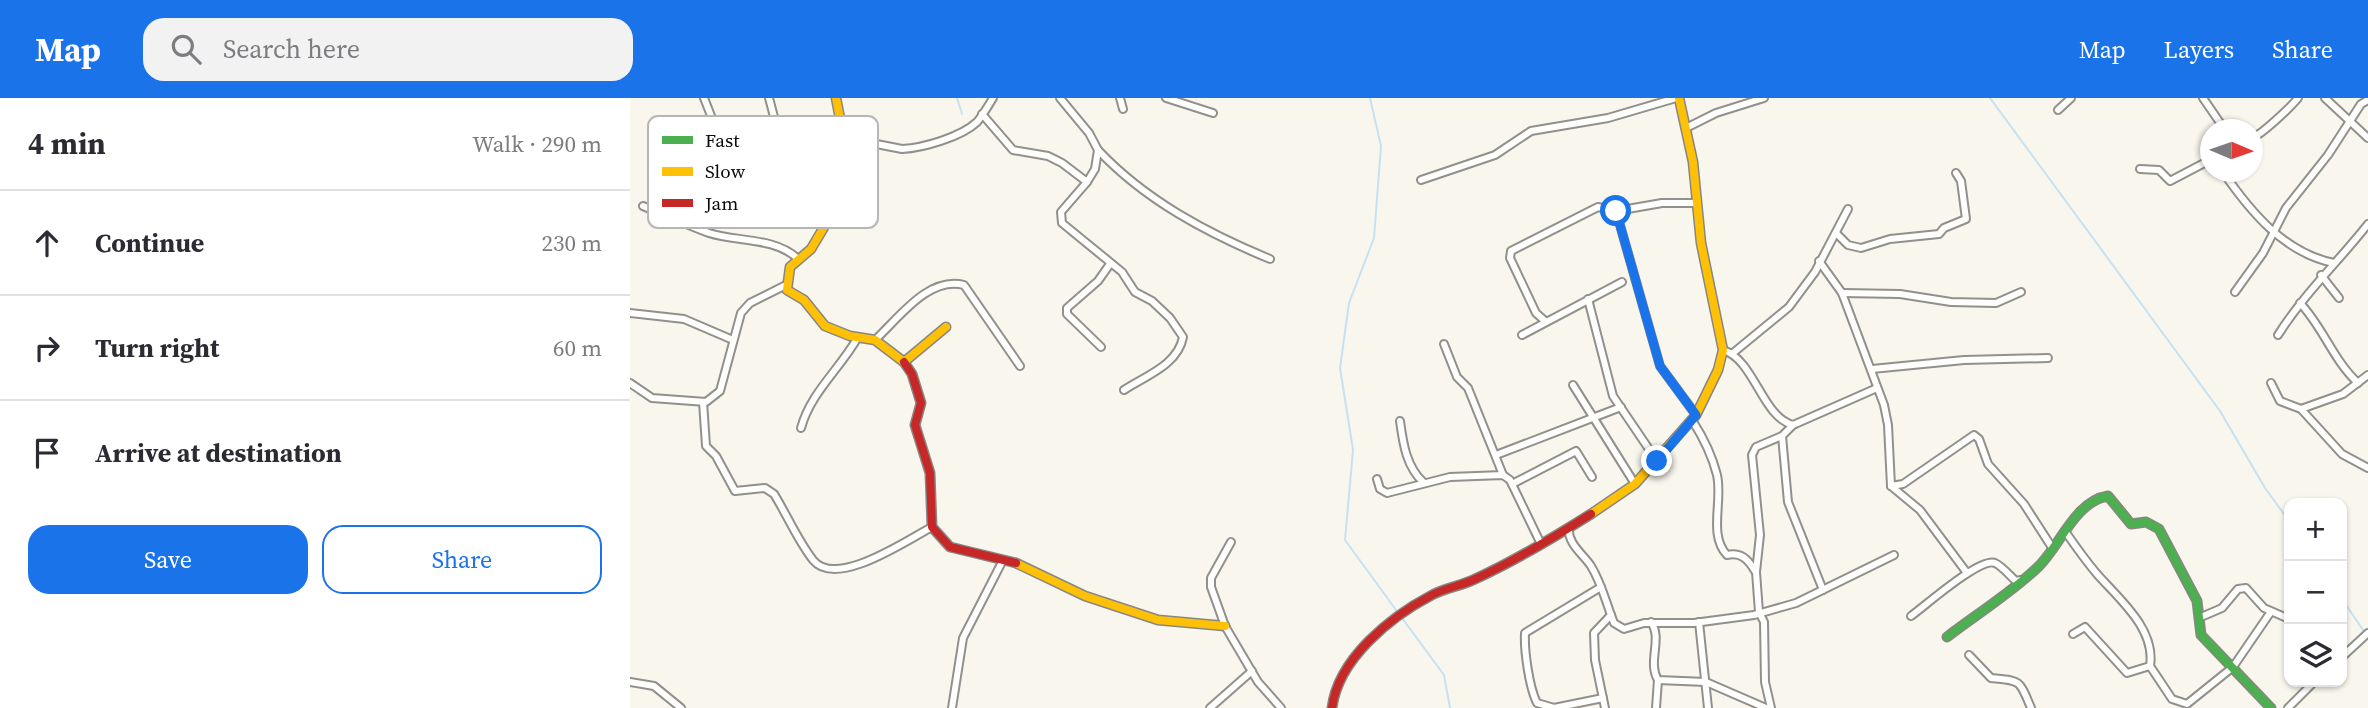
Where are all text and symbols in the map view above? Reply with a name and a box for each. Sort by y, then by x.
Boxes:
search box [143,18,633,81]
text: Map [35,27,101,72]
icon: search [167,30,205,68]
text: Search here [223,31,360,67]
text: Map [2079,33,2126,66]
text: Layers [2164,33,2234,66]
text: Share [2272,33,2333,66]
legend [648,116,878,228]
north arrow [2200,119,2263,182]
text: 4 min [28,123,106,164]
text: Fast [705,127,740,153]
text: Walk · 290 m [472,128,602,160]
text: Slow [705,158,746,184]
text: Jam [704,190,738,216]
route start [1600,195,1631,226]
icon: ahead [28,224,66,262]
text: Continue [95,225,204,261]
text: 230 m [541,227,602,259]
icon: right [28,329,66,367]
text: Turn right [95,330,219,366]
text: 60 m [553,332,602,364]
icon: arrive [28,434,66,472]
text: Arrive at destination [95,435,342,471]
route end [1641,445,1672,476]
map controls [2284,498,2347,687]
button: + [2284,498,2347,561]
button: Save [28,525,308,594]
button: Share [322,525,602,594]
button: − [2284,561,2347,624]
button: layers [2284,624,2347,687]

